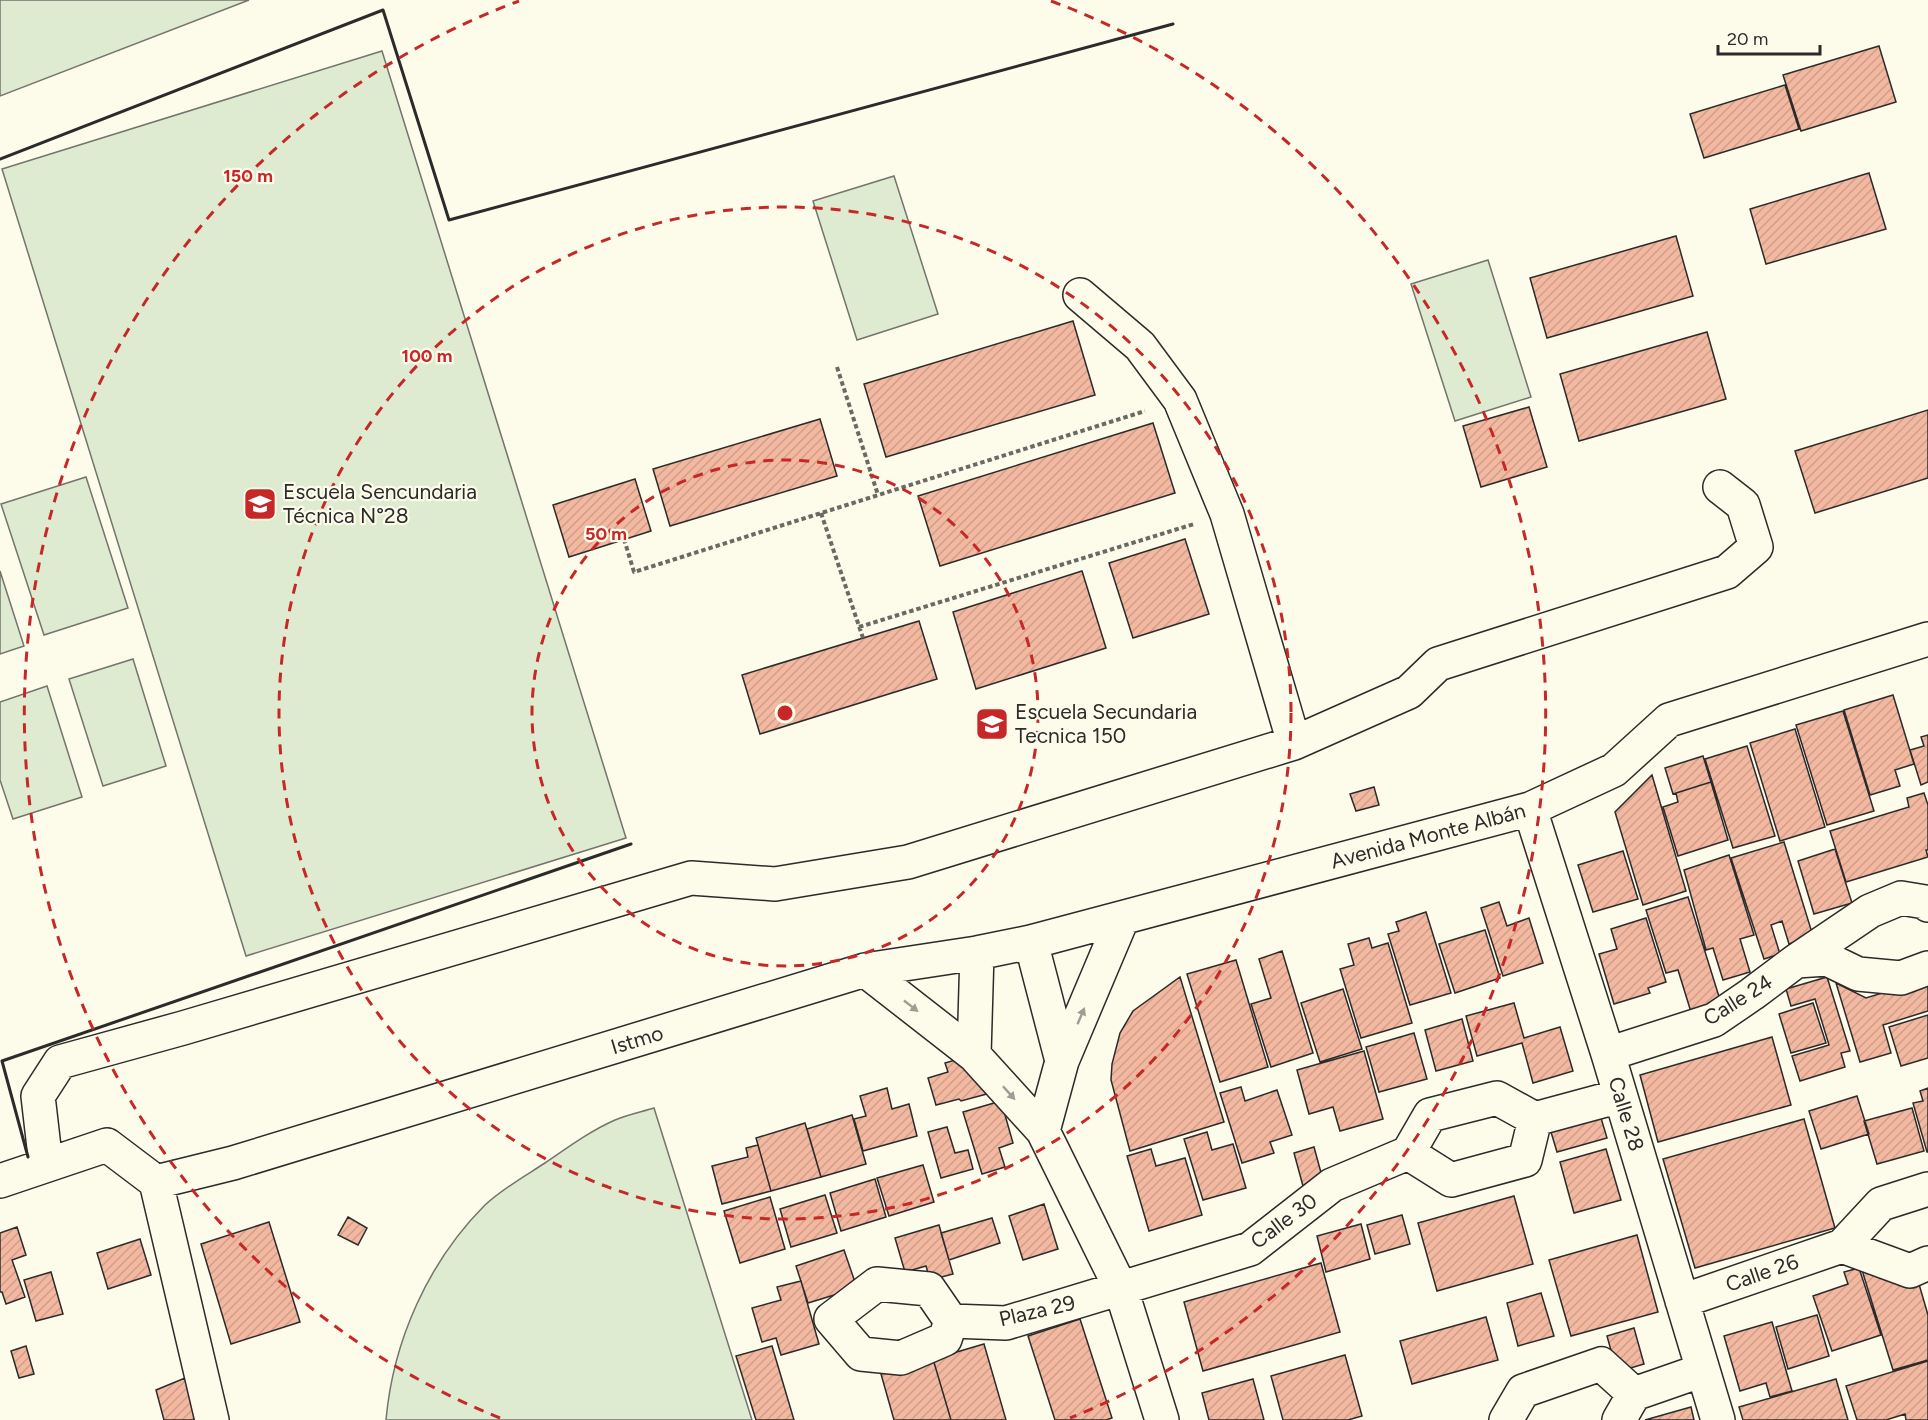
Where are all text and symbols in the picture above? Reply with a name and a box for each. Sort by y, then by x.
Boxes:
scale bar [1718,18,1820,56]
text: 20 m [1727,28,1768,50]
text: 150 m [223,165,273,187]
text: 100 m [402,345,452,367]
place label: Escuela Sencundaria Técnica N°28 [283,479,477,528]
school or university icon: Escuela Sencundaria Técnica N°28 [242,486,278,522]
text: 50 m [585,523,627,545]
place label: Escuela Secundaria Tecnica 150 [1015,699,1197,748]
centre of rings [775,703,795,723]
school or university icon: Escuela Secundaria Tecnica 150 [974,706,1010,742]
street label: Avenida Monte Albán [1328,797,1528,874]
street label: Calle 24 [1699,969,1777,1030]
one-way arrow [903,1000,919,1012]
one-way arrow [1076,1006,1086,1024]
street label: Istmo [608,1020,666,1059]
street label: Calle 28 [1603,1074,1650,1154]
one-way arrow [1002,1085,1016,1100]
street label: Calle 30 [1246,1188,1322,1254]
street label: Calle 26 [1722,1248,1802,1297]
street label: Plaza 29 [996,1290,1077,1331]

